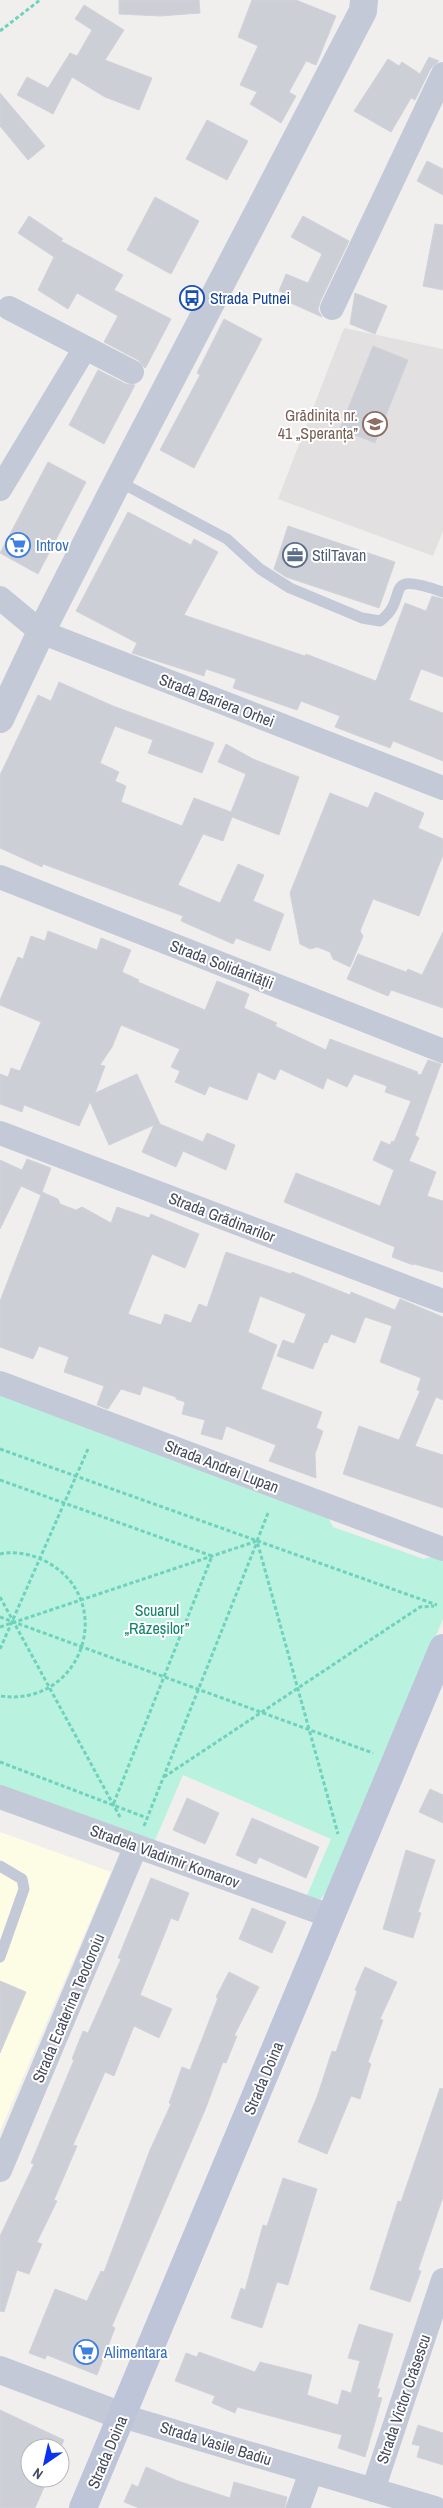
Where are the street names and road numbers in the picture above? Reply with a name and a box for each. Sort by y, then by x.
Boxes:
street label: Strada Bariera Orhei [156,668,278,732]
street label: Strada Solidarității [167,934,277,994]
street label: Strada Grădinarilor [166,1187,279,1248]
street label: Strada Andrei Lupan [162,1434,282,1498]
street label: Stradela Vladimir Komarov [87,1819,243,1893]
street label: Strada Ecaterina Teodoroiu [27,1930,109,2086]
street label: Strada Doina [238,2037,289,2118]
street label: Strada Victor Crăsescu [371,2331,435,2467]
street label: Strada Doina [82,2411,133,2492]
street label: Strada Vasile Badiu [157,2416,275,2470]

